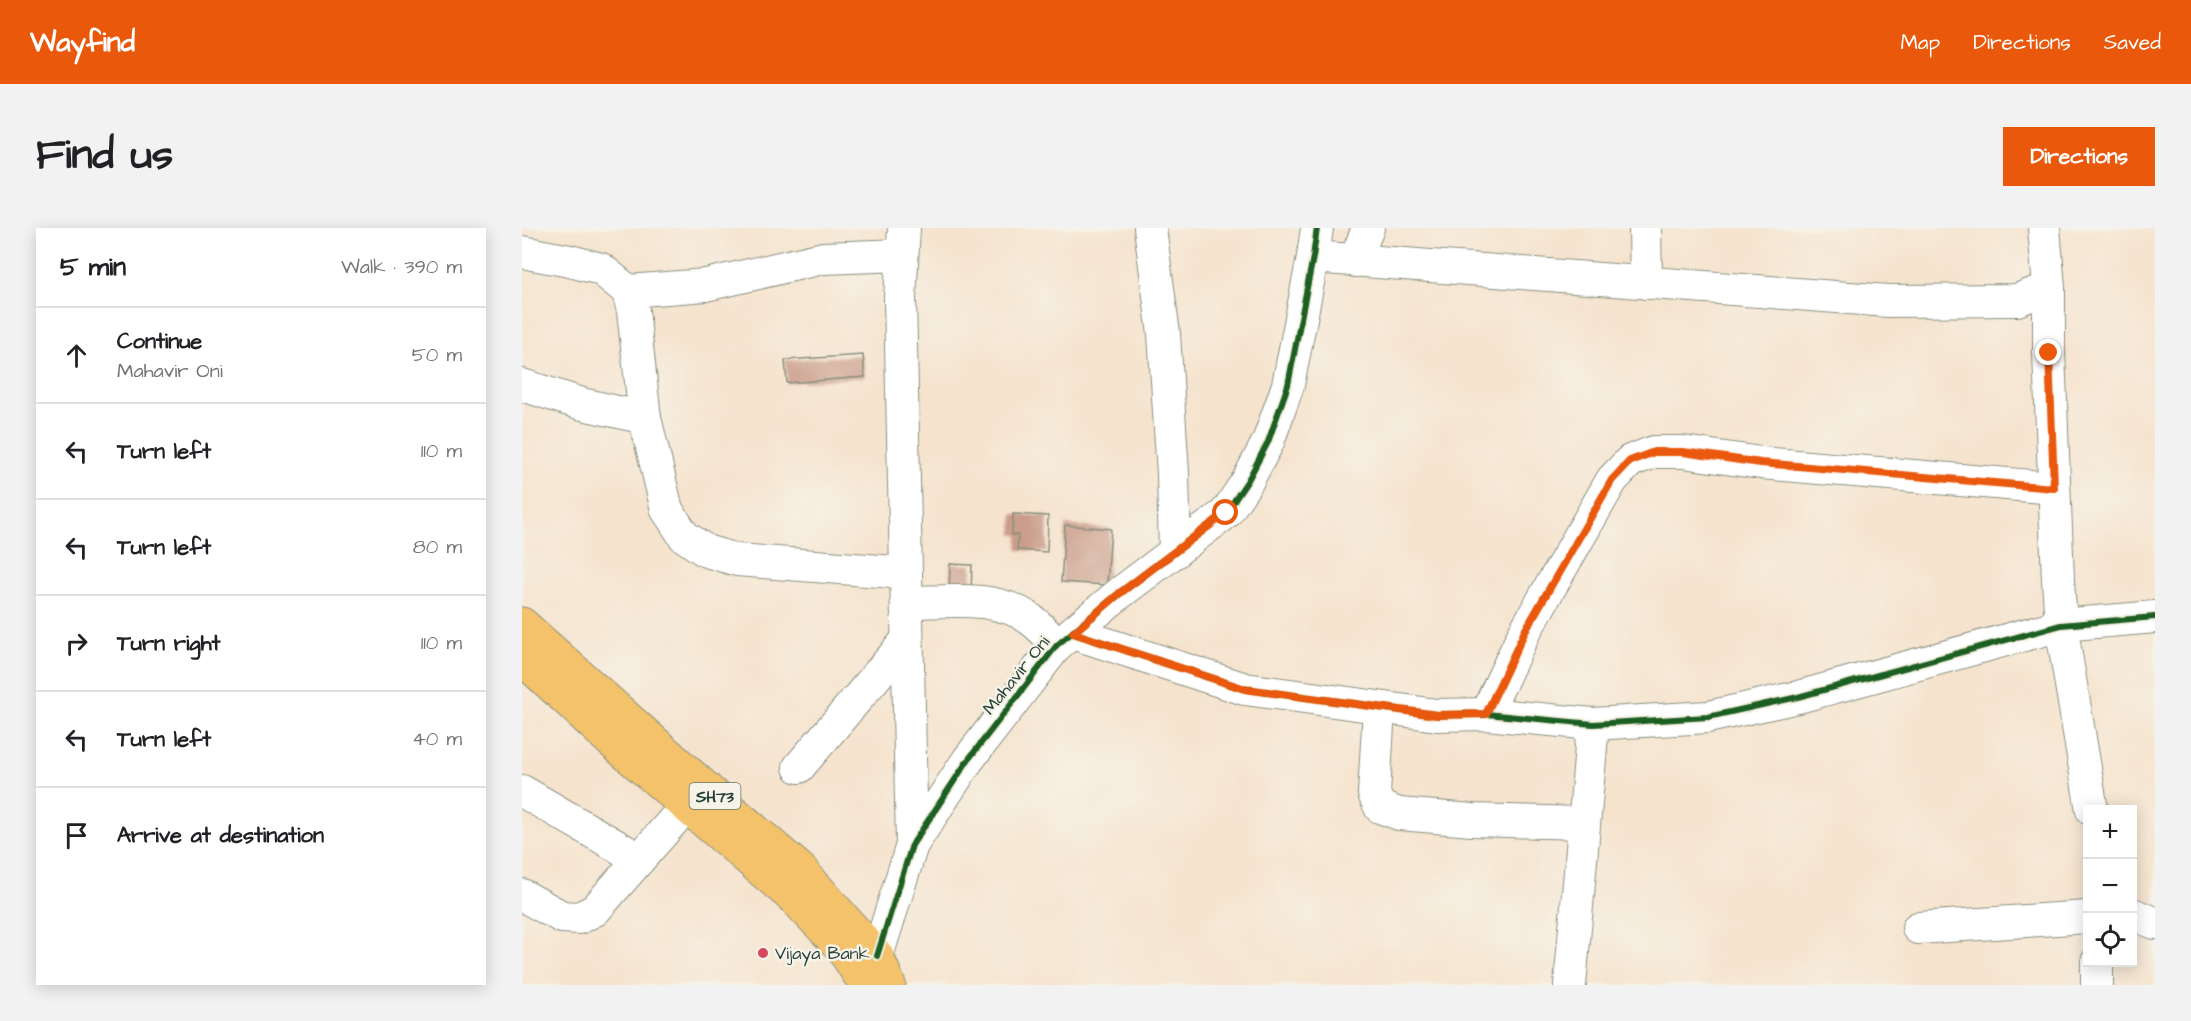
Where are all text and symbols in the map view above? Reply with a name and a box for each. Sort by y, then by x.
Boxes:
text: Wayfind [30,23,135,62]
text: Map [1900,28,1940,57]
text: Directions [1973,28,2071,57]
text: Saved [2104,28,2161,57]
text: Find us [36,127,173,185]
button: Directions [2003,127,2155,186]
text: 5 min [60,249,126,285]
text: Walk · 390 m [341,253,462,281]
text: Continue [117,326,202,357]
icon: ahead [60,339,93,372]
route end [2035,339,2061,365]
text: 50 m [412,341,462,369]
text: Mahavir Oni [117,357,223,385]
icon: left [60,435,93,468]
text: Turn left [117,436,211,467]
text: 110 m [421,437,462,465]
route start [1212,499,1238,525]
icon: left [60,531,93,564]
text: Turn left [117,532,211,563]
text: 80 m [413,533,462,561]
icon: right [60,627,93,660]
text: Turn right [117,628,220,659]
text: 110 m [421,629,462,657]
street label: Mahavir Oni [977,630,1056,720]
icon: left [60,723,93,756]
text: Turn left [117,724,211,755]
text: 40 m [412,725,462,753]
road number: SH73 [690,783,740,809]
map controls [2083,805,2137,967]
button: + [2083,805,2137,859]
icon: arrive [60,819,93,852]
text: Arrive at destination [117,820,324,851]
button: − [2083,859,2137,913]
button: locate [2083,913,2137,967]
place label: Vijaya Bank [775,941,870,967]
marker: Vijaya Bank [756,946,770,960]

